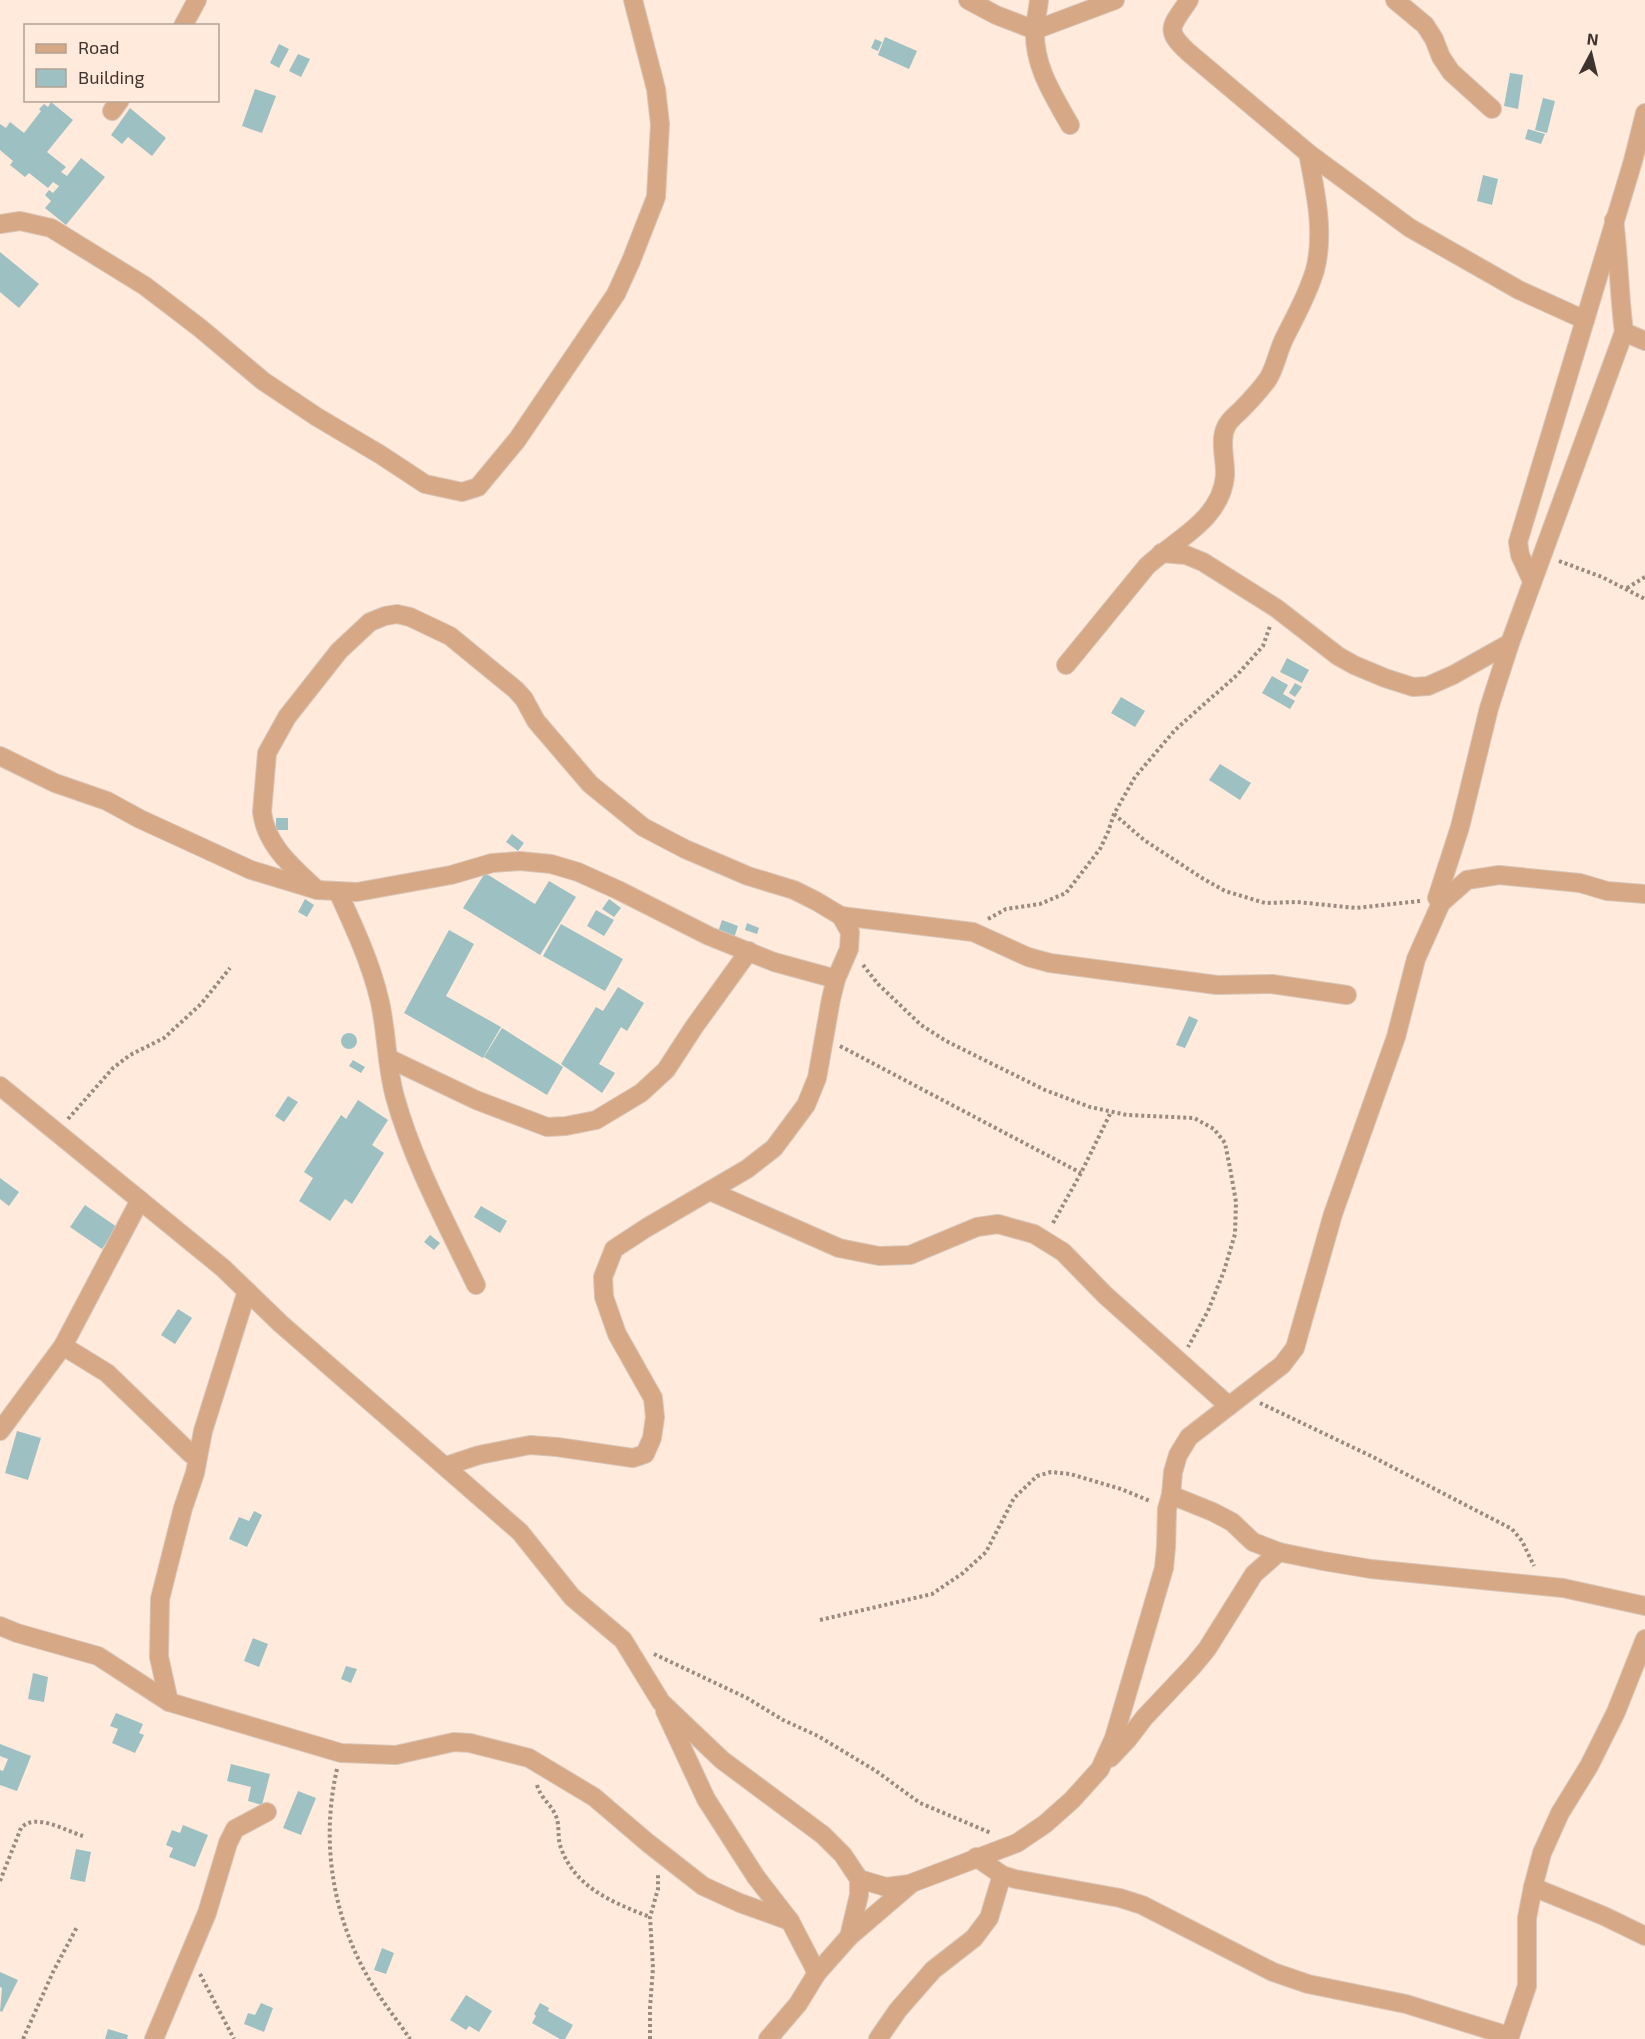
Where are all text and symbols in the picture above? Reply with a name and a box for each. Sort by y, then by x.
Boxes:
legend [24,24,219,102]
north arrow [1561,24,1621,84]
text: N [1586,28,1600,49]
text: Road [78,36,119,58]
text: Building [78,66,145,88]

